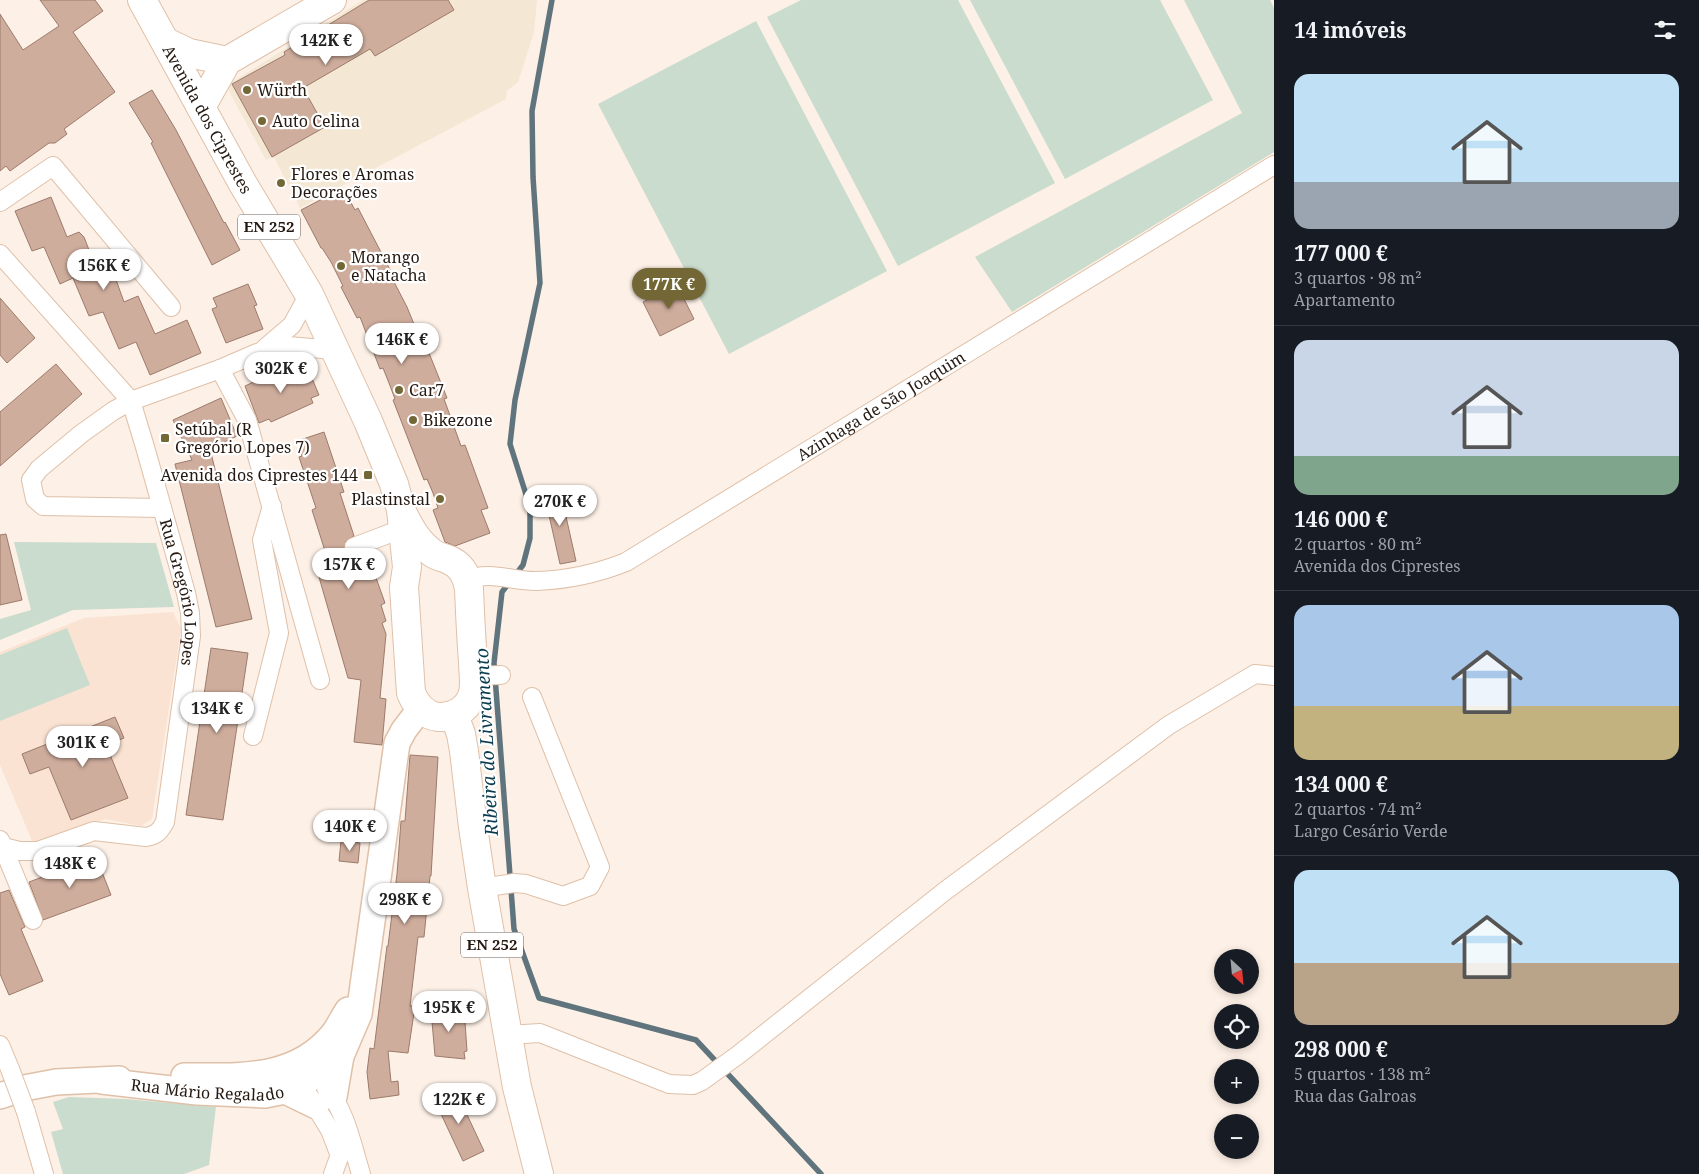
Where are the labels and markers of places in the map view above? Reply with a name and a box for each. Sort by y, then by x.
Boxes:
pin: 142K € [285,23,367,66]
place label: Würth [257,79,307,101]
marker: Würth [241,84,253,96]
place label: Auto Celina [272,110,360,132]
marker: Auto Celina [256,115,268,127]
place label: Flores e Aromas Decorações [291,163,414,203]
marker: Flores e Aromas Decorações [275,177,287,189]
place label: Morango e Natacha [351,246,427,286]
pin: 156K € [63,248,145,291]
marker: Morango e Natacha [335,260,347,272]
pin: 177K € [628,268,710,310]
pin: 146K € [361,322,443,365]
pin: 302K € [240,352,322,394]
place label: Car7 [409,379,444,401]
marker: Car7 [393,384,405,396]
place label: Bikezone [423,409,492,431]
marker: Bikezone [407,414,419,426]
place label: Setúbal (R Gregório Lopes 7) [175,418,310,458]
marker: Setúbal (R Gregório Lopes 7) [159,432,171,444]
place label: Avenida dos Ciprestes 144 [161,464,358,486]
marker: Avenida dos Ciprestes 144 [362,469,374,481]
pin: 270K € [519,484,601,527]
place label: Plastinstal [351,488,430,510]
marker: Plastinstal [434,493,446,505]
pin: 157K € [308,548,390,590]
pin: 134K € [176,692,258,734]
pin: 301K € [42,726,124,768]
pin: 140K € [309,810,391,852]
pin: 148K € [29,846,111,889]
pin: 298K € [364,882,446,925]
pin: 195K € [408,990,490,1033]
pin: 122K € [418,1082,500,1125]

